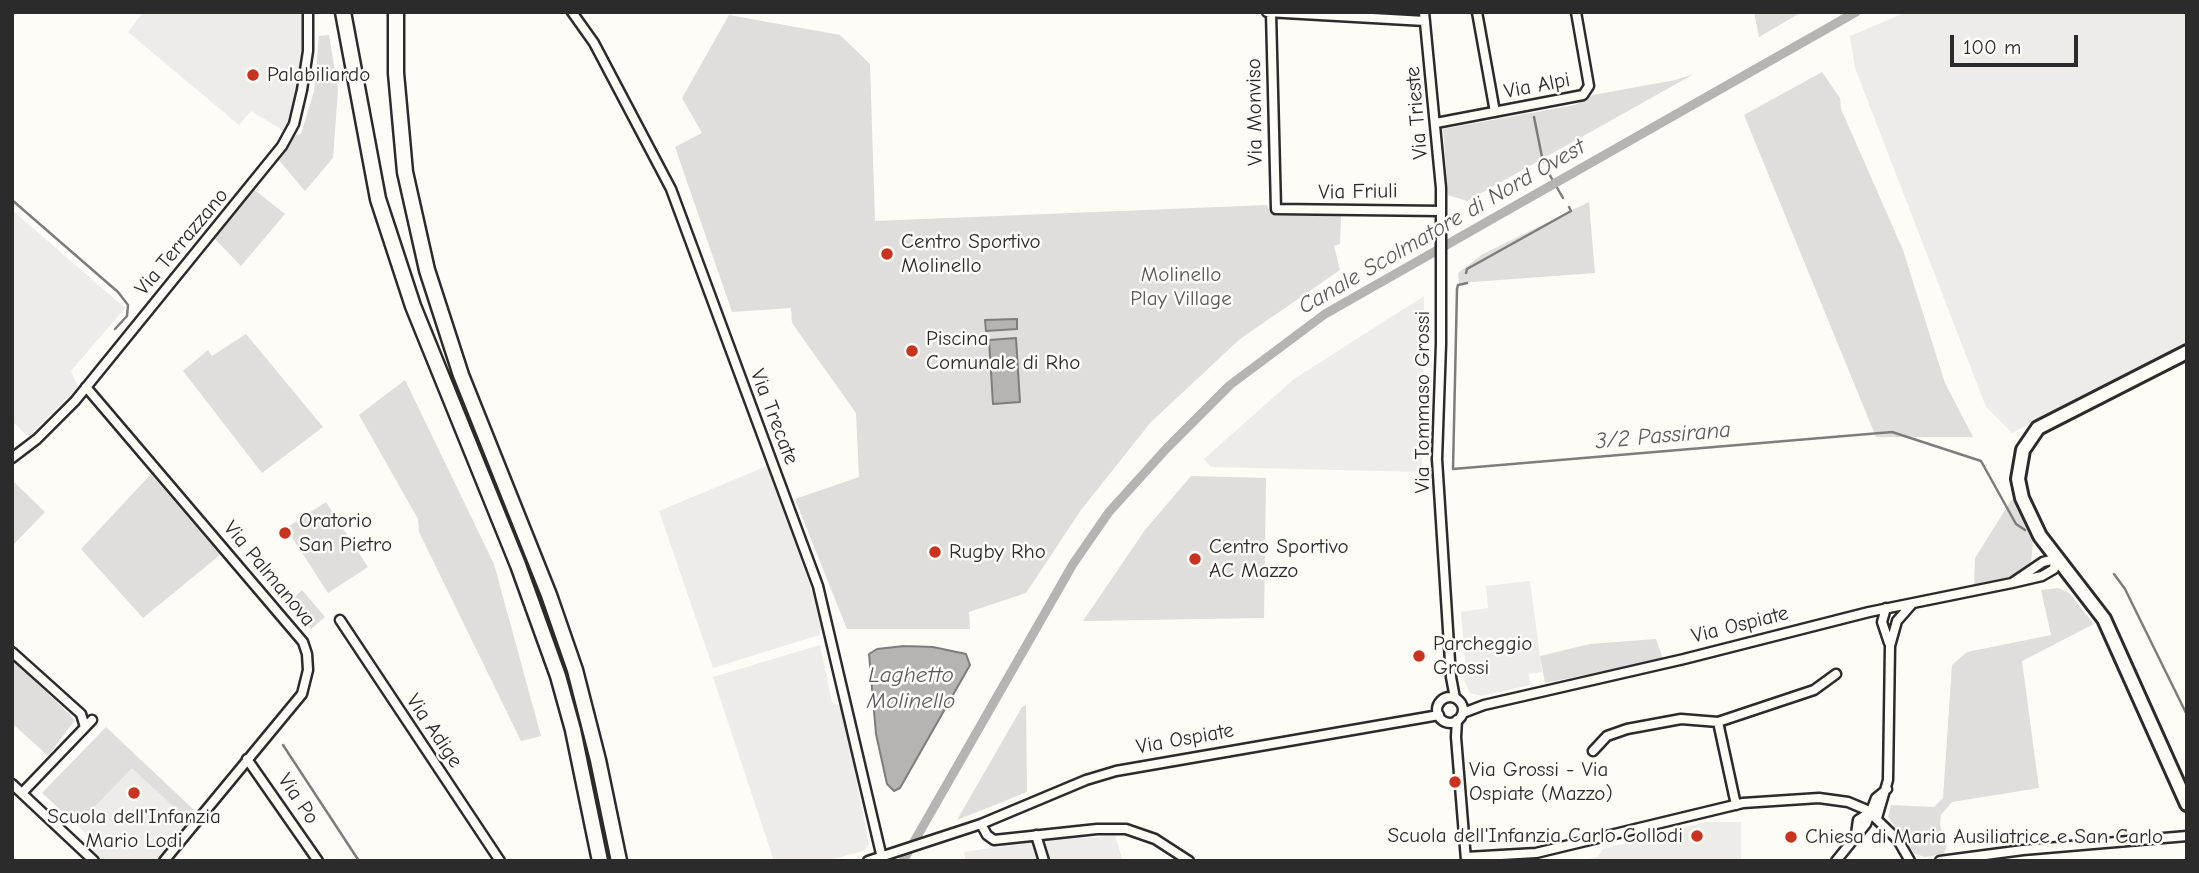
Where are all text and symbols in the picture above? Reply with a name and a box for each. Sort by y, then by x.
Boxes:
scale bar [1954,21,2082,65]
text: 100 m [1963,35,2021,59]
street label: Via Monviso [1241,58,1269,166]
place label: Palabiliardo [267,62,370,88]
street label: Via Trieste [1400,66,1434,160]
marker: Palabiliardo [245,67,261,83]
street label: Via Alpi [1502,67,1572,105]
water label: Canale Scolmatore di Nord Ovest [1294,133,1590,321]
street label: Via Friuli [1318,179,1398,205]
street label: Via Terrazzano [130,183,234,301]
place label: Centro Sportivo Molinello [901,229,1041,279]
marker: Centro Sportivo Molinello [879,246,895,262]
park label: Molinello Play Village [1130,262,1232,312]
street label: Via Tommaso Grossi [1410,311,1436,493]
place label: Piscina Comunale di Rho [926,326,1080,376]
marker: Piscina Comunale di Rho [904,343,920,359]
street label: Via Trecate [744,366,804,468]
water label: 3/2 Passirana [1594,416,1732,456]
place label: Oratorio San Pietro [299,508,392,558]
street label: Via Palmanova [218,516,320,632]
marker: Oratorio San Pietro [277,525,293,541]
place label: Centro Sportivo AC Mazzo [1209,534,1349,584]
place label: Rugby Rho [949,539,1046,565]
marker: Rugby Rho [927,544,943,560]
marker: Centro Sportivo AC Mazzo [1187,551,1203,567]
street label: Via Ospiate [1689,601,1791,649]
place label: Parcheggio Grossi [1433,631,1532,681]
marker: Parcheggio Grossi [1411,648,1427,664]
water label: Laghetto Molinello [867,661,955,715]
street label: Via Adige [400,689,468,773]
street label: Via Ospiate [1134,718,1236,760]
place label: Via Grossi - Via Ospiate (Mazzo) [1469,757,1613,807]
street label: Via Po [272,769,324,829]
marker: Via Grossi - Via Ospiate (Mazzo) [1447,774,1463,790]
marker: Scuola dell'Infanzia Mario Lodi [126,785,142,801]
place label: Scuola dell'Infanzia Mario Lodi [47,804,221,854]
place label: Scuola dell'Infanzia Carlo Collodi [1388,823,1683,849]
place label: Chiesa di Maria Ausiliatrice e San Carlo [1805,824,2163,850]
marker: Scuola dell'Infanzia Carlo Collodi [1689,828,1705,844]
marker: Chiesa di Maria Ausiliatrice e San Carlo [1783,829,1799,845]

